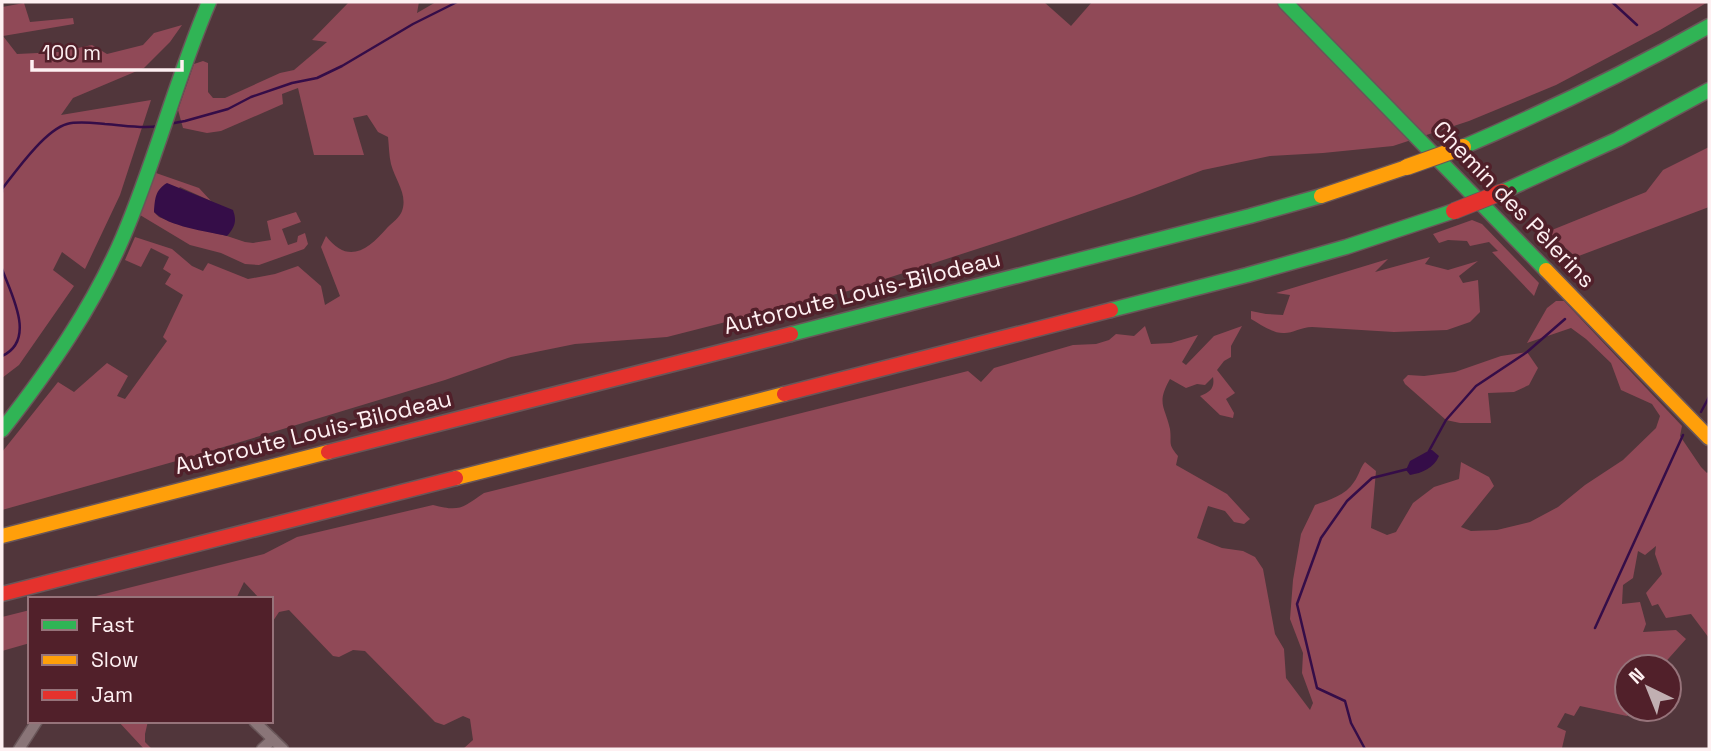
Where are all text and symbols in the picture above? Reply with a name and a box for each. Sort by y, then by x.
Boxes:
scale bar [32,28,182,72]
text: 100 m [42,39,101,66]
street label: Chemin des Pèlerins [1426,114,1602,294]
street label: Autoroute Louis-Bilodeau [720,243,1004,341]
street label: Autoroute Louis-Bilodeau [171,383,455,481]
legend [28,597,273,723]
text: Fast [91,611,135,638]
text: Slow [91,646,139,673]
north arrow [1613,653,1683,723]
text: N [1624,662,1650,689]
text: Jam [91,681,133,708]

